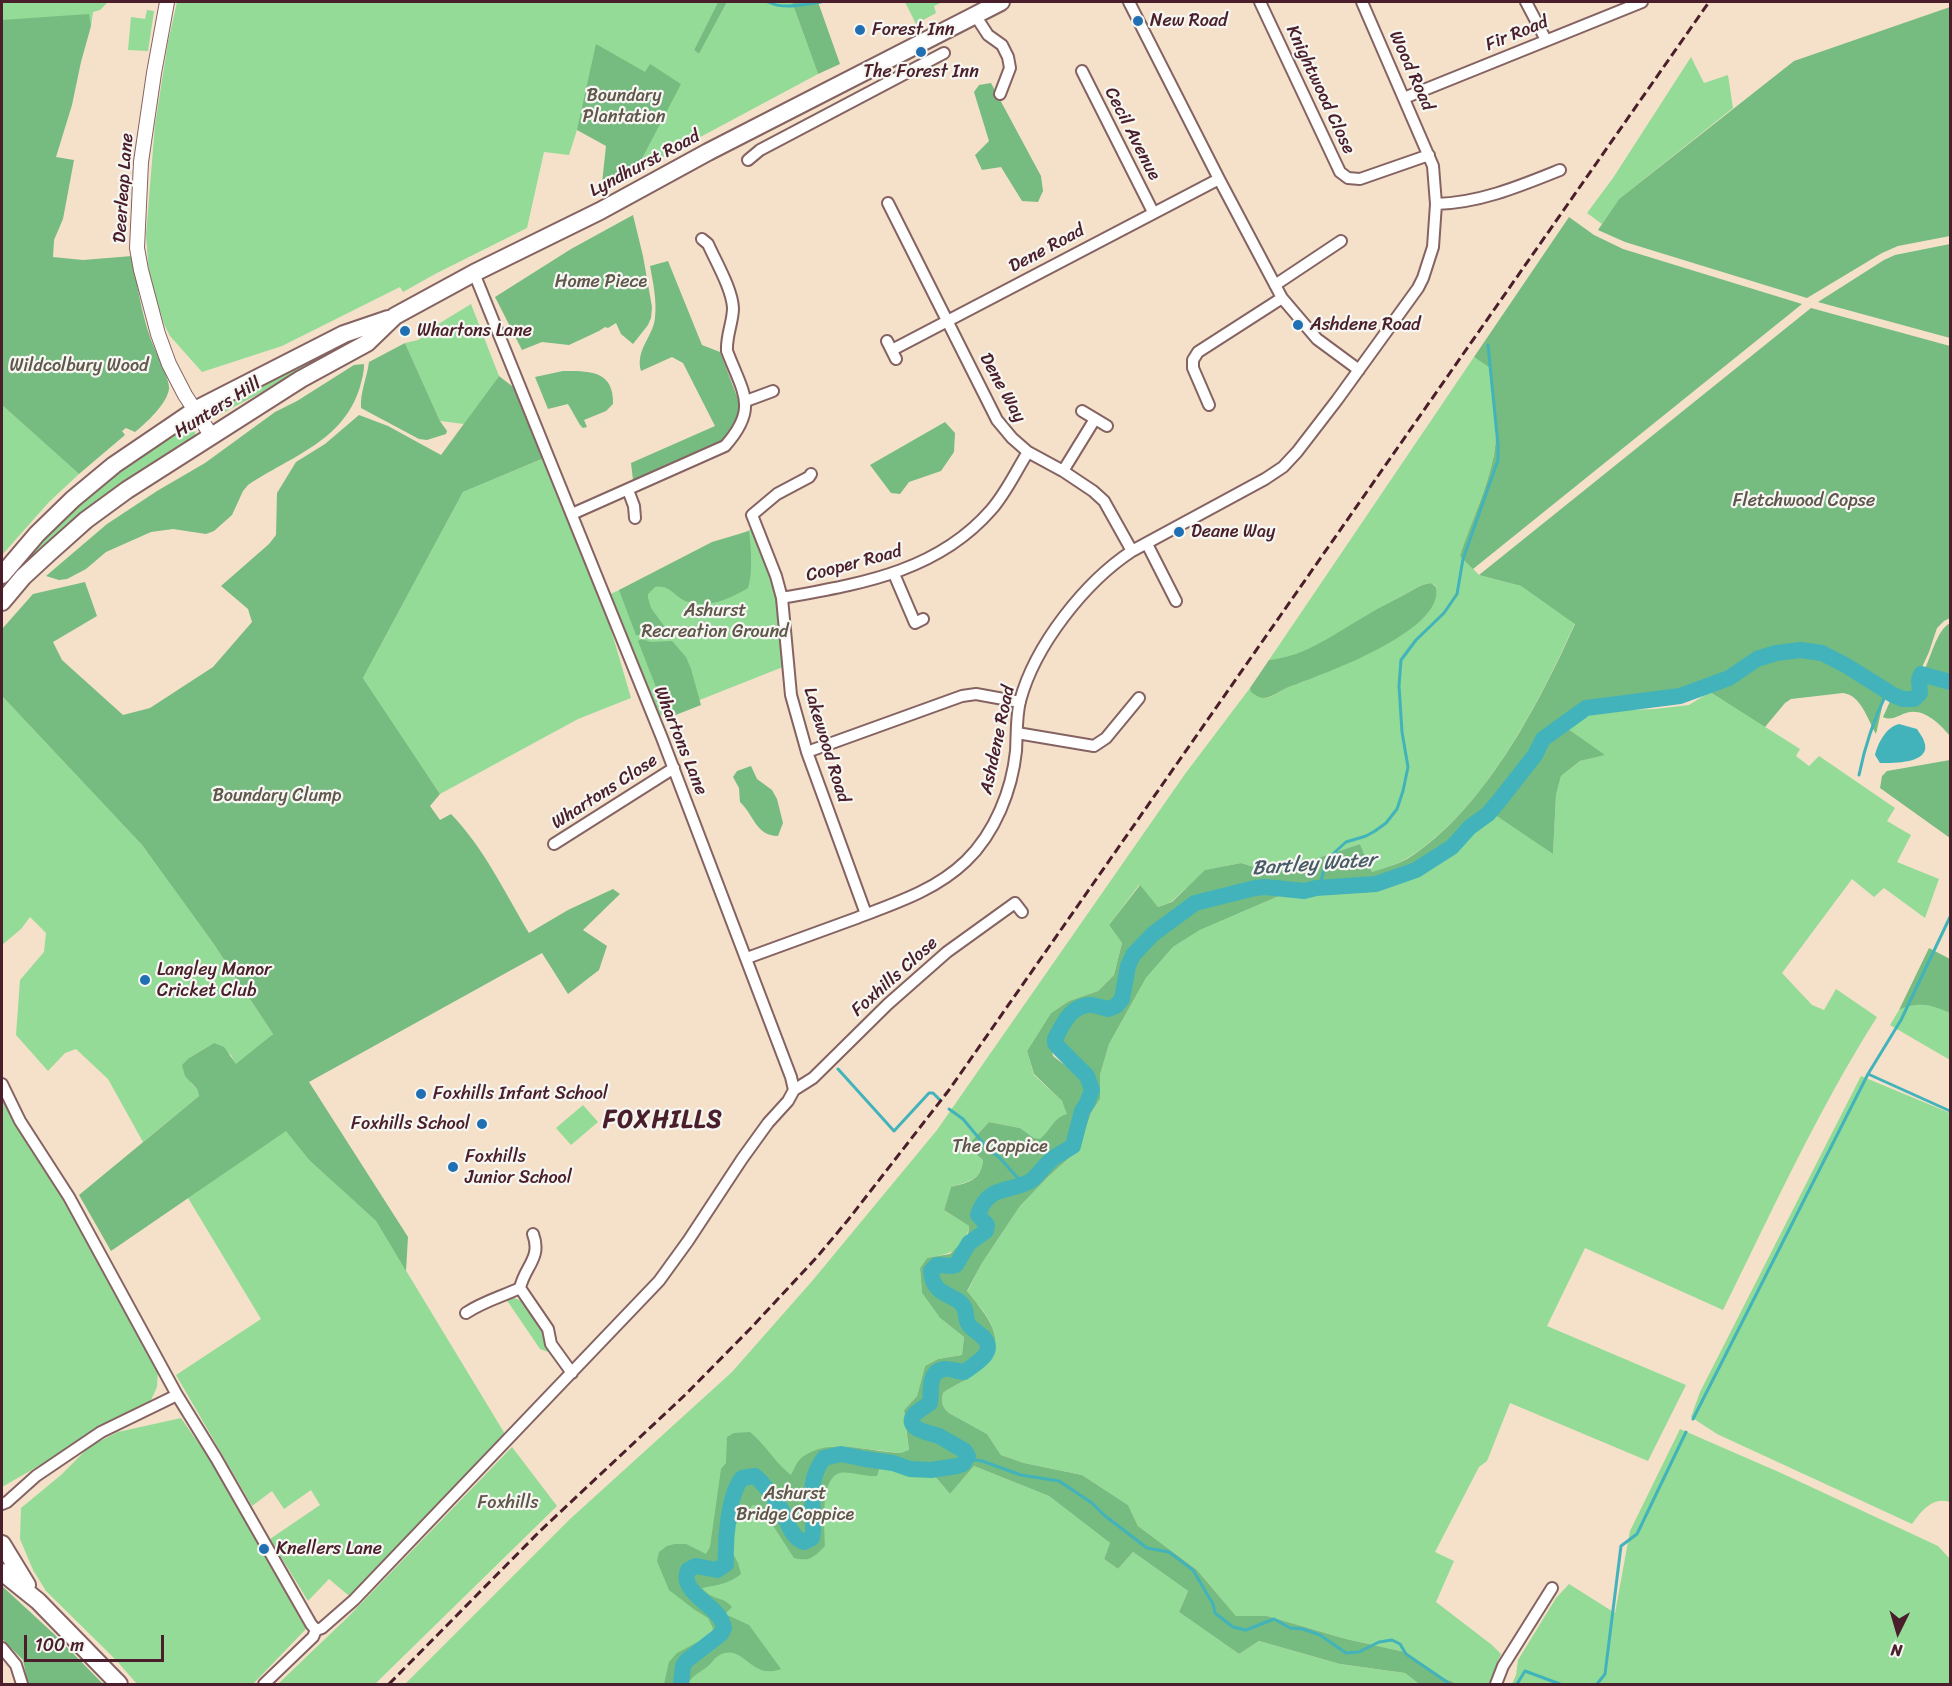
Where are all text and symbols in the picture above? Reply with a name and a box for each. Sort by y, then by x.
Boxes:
place label: New Road [1150,10,1227,32]
street label: Fir Road [1483,12,1551,56]
marker: New Road [1131,14,1145,28]
place label: Forest Inn [872,19,954,41]
street label: Knightwood Close [1281,22,1359,158]
marker: Forest Inn [853,23,867,37]
street label: Wood Road [1384,28,1438,114]
marker: The Forest Inn [914,45,928,59]
place label: The Forest Inn [863,61,979,83]
street label: Cecil Avenue [1099,84,1165,184]
park label: Boundary Plantation [583,85,665,128]
street label: Lyndhurst Road [586,126,704,202]
street label: Deerleap Lane [109,132,139,244]
street label: Dene Road [1006,220,1088,278]
park label: Home Piece [555,271,647,293]
place label: Ashdene Road [1310,314,1420,336]
marker: Ashdene Road [1291,318,1305,332]
place label: Whartons Lane [417,320,532,342]
marker: Whartons Lane [398,324,412,338]
street label: Dene Way [974,350,1030,426]
park label: Wildcolbury Wood [9,355,149,377]
street label: Hunters Hill [171,373,265,443]
park label: Fletchwood Copse [1733,490,1875,512]
place label: Deane Way [1191,521,1275,543]
marker: Deane Way [1172,525,1186,539]
street label: Cooper Road [804,541,904,587]
park label: Ashurst Recreation Ground [641,600,789,642]
street label: Whartons Lane [648,684,712,798]
street label: Ashdene Road [976,684,1020,796]
street label: Lakewood Road [798,685,854,805]
street label: Whartons Close [548,750,662,834]
park label: Boundary Clump [212,785,342,807]
water label: Bartley Water [1251,849,1377,881]
street label: Foxhills Close [847,933,943,1021]
place label: Langley Manor Cricket Club [157,959,271,1002]
marker: Langley Manor Cricket Club [138,973,152,987]
place label: Foxhills Infant School [433,1083,608,1105]
marker: Foxhills Infant School [414,1087,428,1101]
district label: FOXHILLS [605,1107,721,1135]
place label: Foxhills School [351,1113,470,1135]
marker: Foxhills School [475,1117,489,1131]
park label: The Coppice [952,1136,1048,1158]
place label: Foxhills Junior School [465,1146,572,1188]
marker: Foxhills Junior School [446,1160,460,1174]
park label: Ashurst Bridge Coppice [736,1483,854,1526]
park label: Foxhills [477,1492,539,1514]
place label: Knellers Lane [276,1538,382,1560]
marker: Knellers Lane [257,1542,271,1556]
north arrow [1868,1602,1928,1662]
scale bar [27,1623,166,1661]
text: 100 m [35,1629,84,1661]
text: N [1890,1636,1903,1665]

